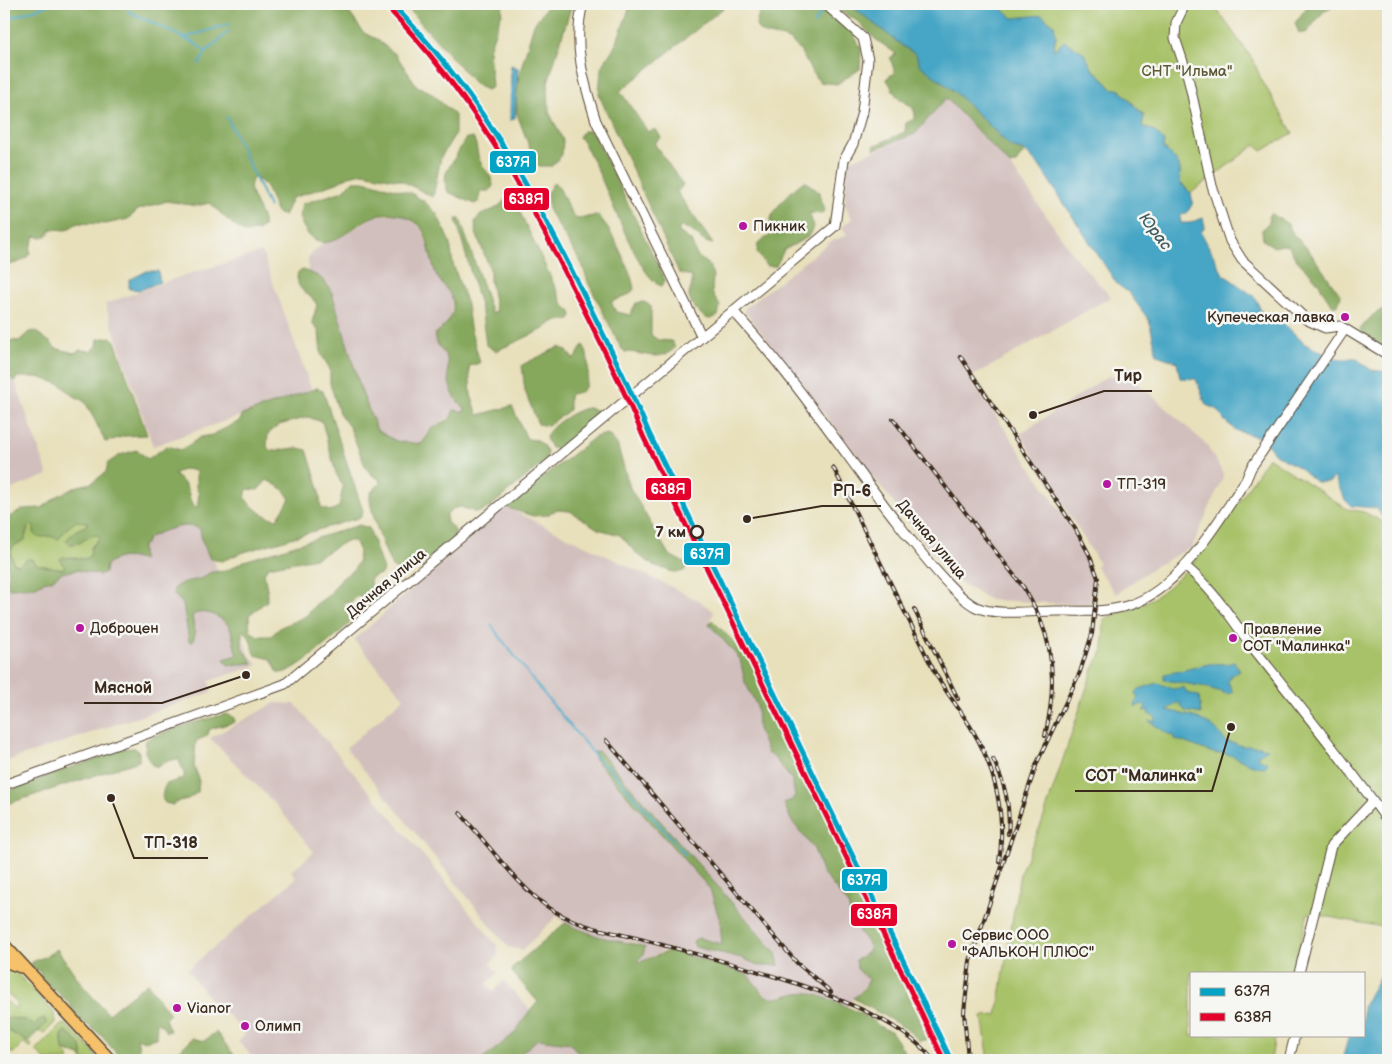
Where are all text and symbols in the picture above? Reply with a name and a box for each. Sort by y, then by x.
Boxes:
park label: СНТ "Ильма" [1141,62,1233,81]
line badge: 637Я [489,150,537,174]
text: 637Я [496,154,530,171]
line badge: 638Я [503,187,550,211]
text: 638Я [508,191,544,208]
water label: Юрас [1135,209,1175,255]
place label: Пикник [753,217,805,236]
marker: Пикник [737,220,749,232]
place label: Купеческая лавка [1207,308,1335,327]
marker: Купеческая лавка [1339,311,1351,323]
callout: Тир [1104,360,1152,391]
text: Тир [1114,367,1143,386]
callout: РП-6 [822,475,881,506]
place label: ТП-319 [1117,475,1166,494]
line badge: 638Я [645,477,692,501]
marker: ТП-319 [1101,478,1113,490]
text: 638Я [650,481,686,498]
text: РП-6 [833,482,872,501]
street label: Дачная улица [893,495,971,583]
place label: 7 км [656,523,686,542]
marker: 7 км [690,525,704,539]
line badge: 637Я [683,542,731,566]
street label: Дачная улица [342,544,430,622]
text: 637Я [690,546,724,563]
place label: Доброцен [90,619,159,638]
place label: Правление СОТ "Малинка" [1243,620,1350,656]
marker: Доброцен [74,622,86,634]
marker: Правление СОТ "Малинка" [1227,632,1239,644]
callout: Мясной [84,672,162,703]
text: Мясной [94,679,152,698]
callout: СОТ "Малинка" [1075,760,1212,791]
text: СОТ "Малинка" [1085,767,1203,786]
callout: ТП-318 [134,827,208,858]
text: ТП-318 [144,834,198,853]
line badge: 637Я [841,868,888,892]
text: 637Я [847,872,881,889]
line badge: 638Я [850,903,898,927]
text: 638Я [856,906,892,923]
place label: Сервис ООО "ФАЛЬКОН ПЛЮС" [962,926,1094,962]
marker: Сервис ООО "ФАЛЬКОН ПЛЮС" [946,938,958,950]
legend [1190,972,1364,1036]
text: 637Я [1234,982,1270,1001]
place label: Vianor [187,999,231,1018]
marker: Vianor [171,1002,183,1014]
text: 638Я [1234,1008,1272,1027]
place label: Олимп [255,1017,301,1036]
marker: Олимп [239,1020,251,1032]

